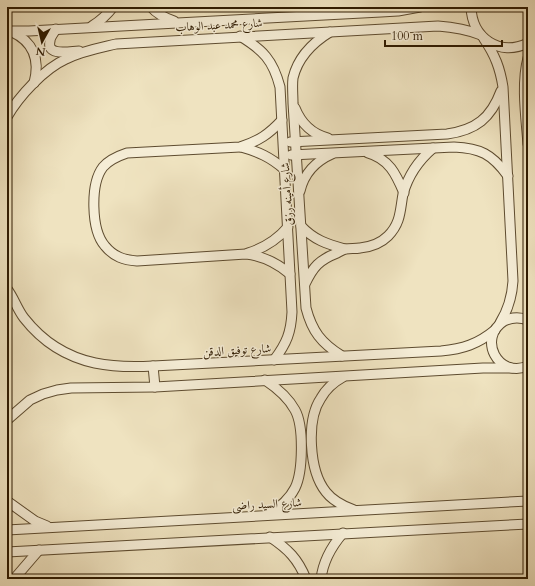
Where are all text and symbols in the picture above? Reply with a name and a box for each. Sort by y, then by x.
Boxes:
street label: شارع محمد عبد الوهاب [175,15,263,38]
north arrow [22,22,62,62]
scale bar [385,22,502,48]
text: 100 m [391,28,424,44]
text: N [34,43,46,59]
street label: شارع أمينه رزق [277,162,300,226]
street label: شارع توفيق الدقن [202,340,272,363]
street label: شارع السيد راضى [232,494,303,517]

